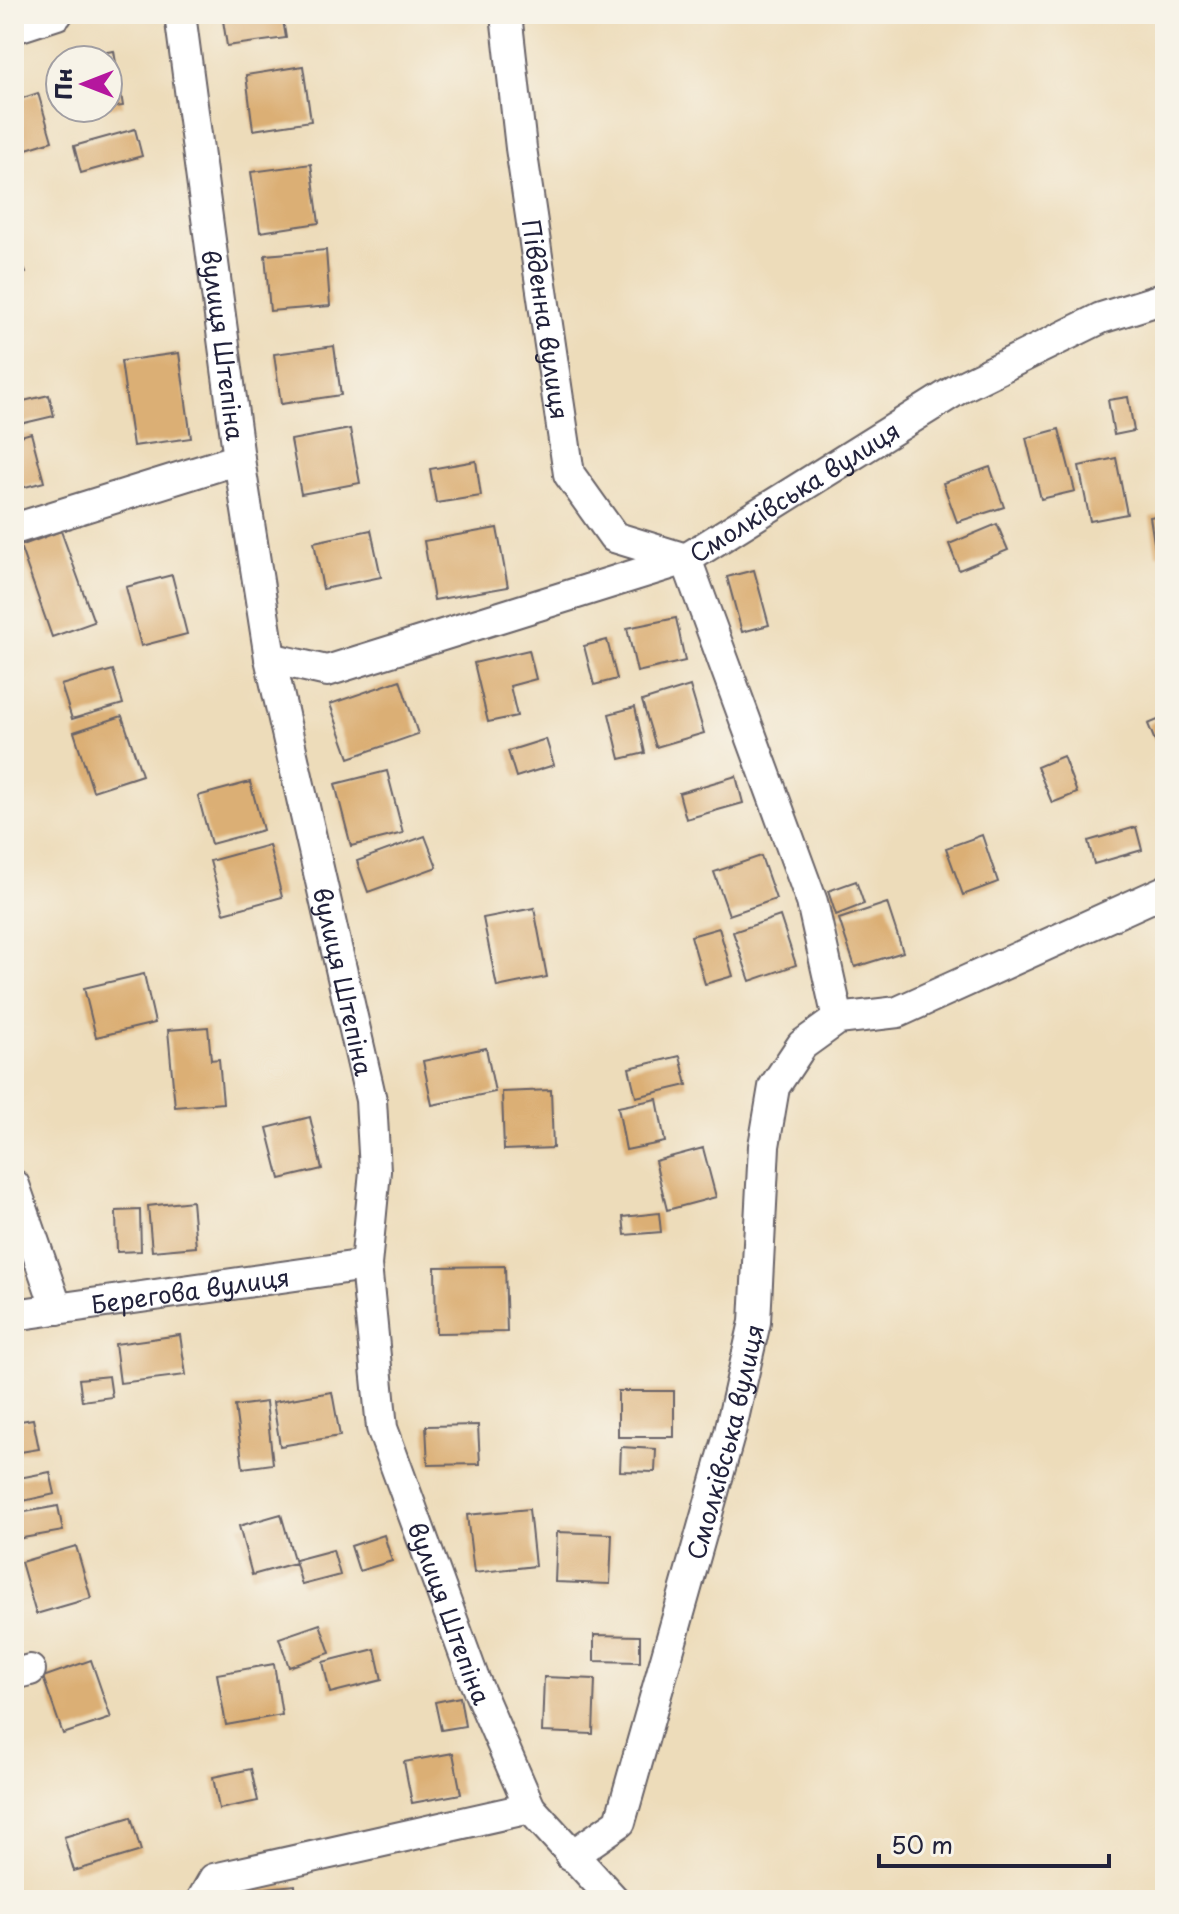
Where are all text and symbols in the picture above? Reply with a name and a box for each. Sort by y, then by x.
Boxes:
north arrow [44,44,124,124]
text: Пн [46,68,79,100]
street label: Південна вулиця [514,217,579,422]
street label: вулиця Штепіна [193,247,254,443]
street label: Смолківська вулиця [682,412,906,571]
street label: вулиця Штепіна [305,884,383,1079]
street label: Берегова вулиця [89,1258,292,1322]
street label: Смолківська вулиця [677,1321,772,1564]
street label: вулиця Штепіна [400,1517,501,1710]
scale bar [879,1818,1109,1868]
text: 50 m [891,1826,953,1862]

